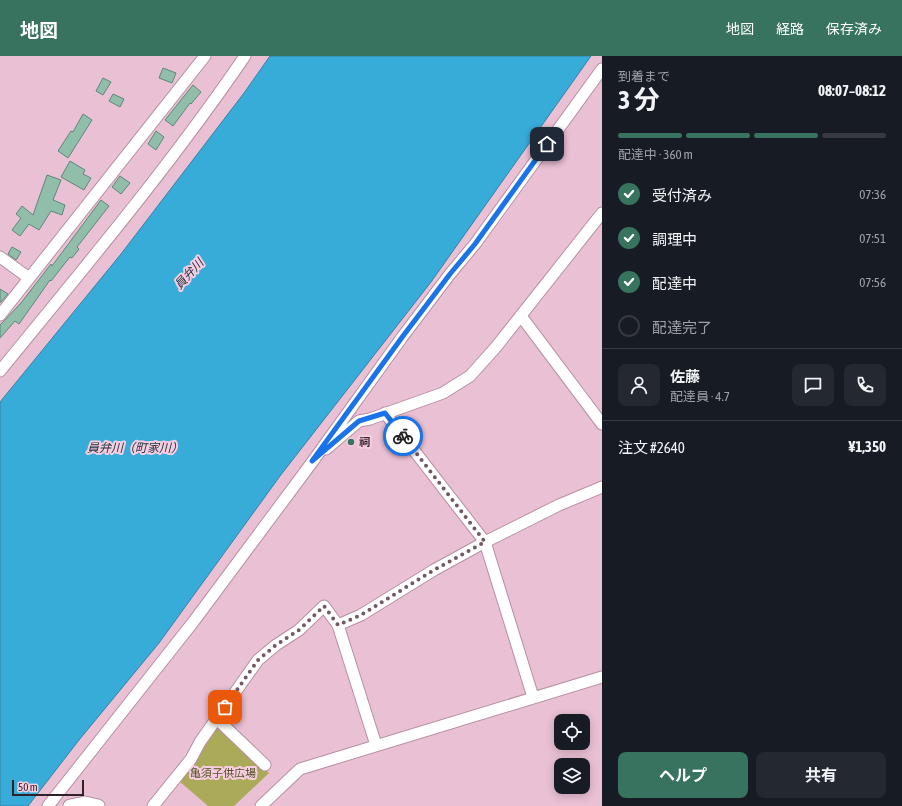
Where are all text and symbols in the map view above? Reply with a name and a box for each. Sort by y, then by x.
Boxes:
text: 地図 [20,19,58,41]
text: 地図 [726,21,754,37]
text: 経路 [776,21,804,37]
text: 保存済み [826,21,882,37]
text: 到着まで [618,69,670,84]
text: 08:07–08:12 [818,82,886,99]
text: 3 分 [618,85,660,115]
pin [530,127,564,161]
icon: home [536,133,558,155]
text: 配達中 · 360 m [618,147,693,162]
icon: check [618,183,640,205]
text: 受付済み [652,187,712,204]
text: 07:36 [859,187,886,202]
icon: check [618,227,640,249]
text: 調理中 [652,231,697,248]
text: 07:51 [859,231,886,246]
water label: 員弁川 [172,255,208,292]
icon: check [618,271,640,293]
text: 配達中 [652,275,697,292]
text: 07:56 [859,275,886,290]
text: 配達完了 [652,319,712,336]
button: person [618,364,660,406]
button: chat [792,364,834,406]
button: phone [844,364,886,406]
text: 佐藤 [670,368,700,385]
text: 配達員 · 4.7 [670,389,730,404]
courier [383,416,423,456]
icon: bike [392,425,414,447]
place label: 祠 [359,436,370,448]
marker: 祠 [346,437,356,447]
text: ¥1,350 [848,438,886,455]
text: 注文 #2640 [618,439,685,456]
water label: 員弁川（町家川） [87,441,183,455]
pin [208,690,242,724]
icon: bag [214,696,236,718]
map controls [554,714,590,794]
button: locate [554,714,590,750]
button: ヘルプ [618,752,748,798]
button: 共有 [756,752,886,798]
button: layers [554,758,590,794]
park label: 亀須子供広場 [190,767,256,779]
scale bar [12,778,84,797]
text: 50 m [18,781,38,793]

